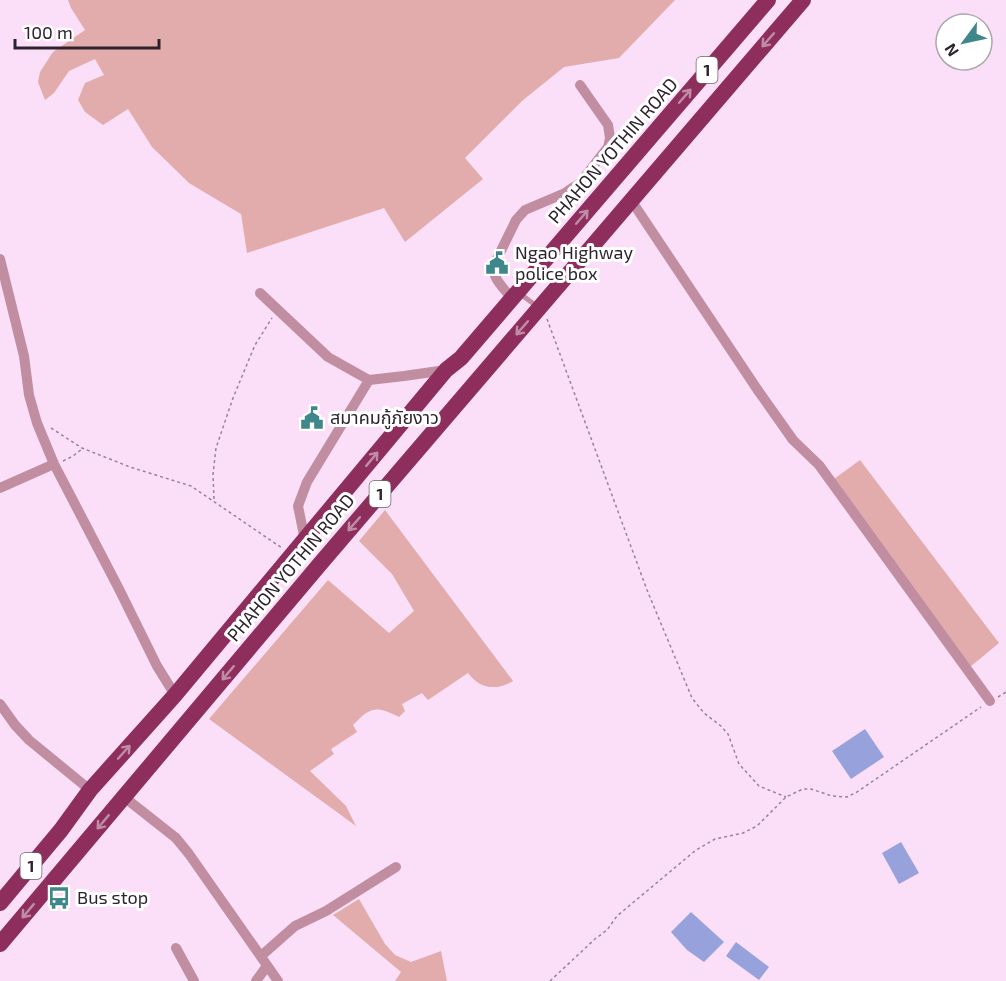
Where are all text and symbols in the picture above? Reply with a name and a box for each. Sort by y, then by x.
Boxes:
scale bar [15,12,159,50]
north arrow [934,12,994,72]
text: 100 m [24,21,73,43]
one-way arrow [762,32,775,48]
text: N [940,40,962,60]
road number: 1 [696,57,718,83]
street label: PHAHON YOTHIN ROAD [543,73,682,228]
one-way arrow [679,88,692,104]
one-way arrow [575,210,589,225]
place label: Ngao Highway police box [515,241,633,284]
public building icon: Ngao Highway police box [484,250,510,276]
one-way arrow [515,320,529,335]
public building icon: สมาคมกู้ภัยงาว [299,405,325,431]
place label: สมาคมกู้ภัยงาว [330,406,439,430]
one-way arrow [365,452,379,467]
road number: 1 [370,481,391,507]
street label: PHAHON YOTHIN ROAD [222,489,358,646]
one-way arrow [347,516,361,531]
one-way arrow [221,665,235,680]
one-way arrow [117,745,131,760]
one-way arrow [96,814,110,829]
road number: 1 [20,853,42,879]
bus stop icon: Bus stop [46,885,72,911]
place label: Bus stop [77,886,148,908]
one-way arrow [21,903,35,918]

